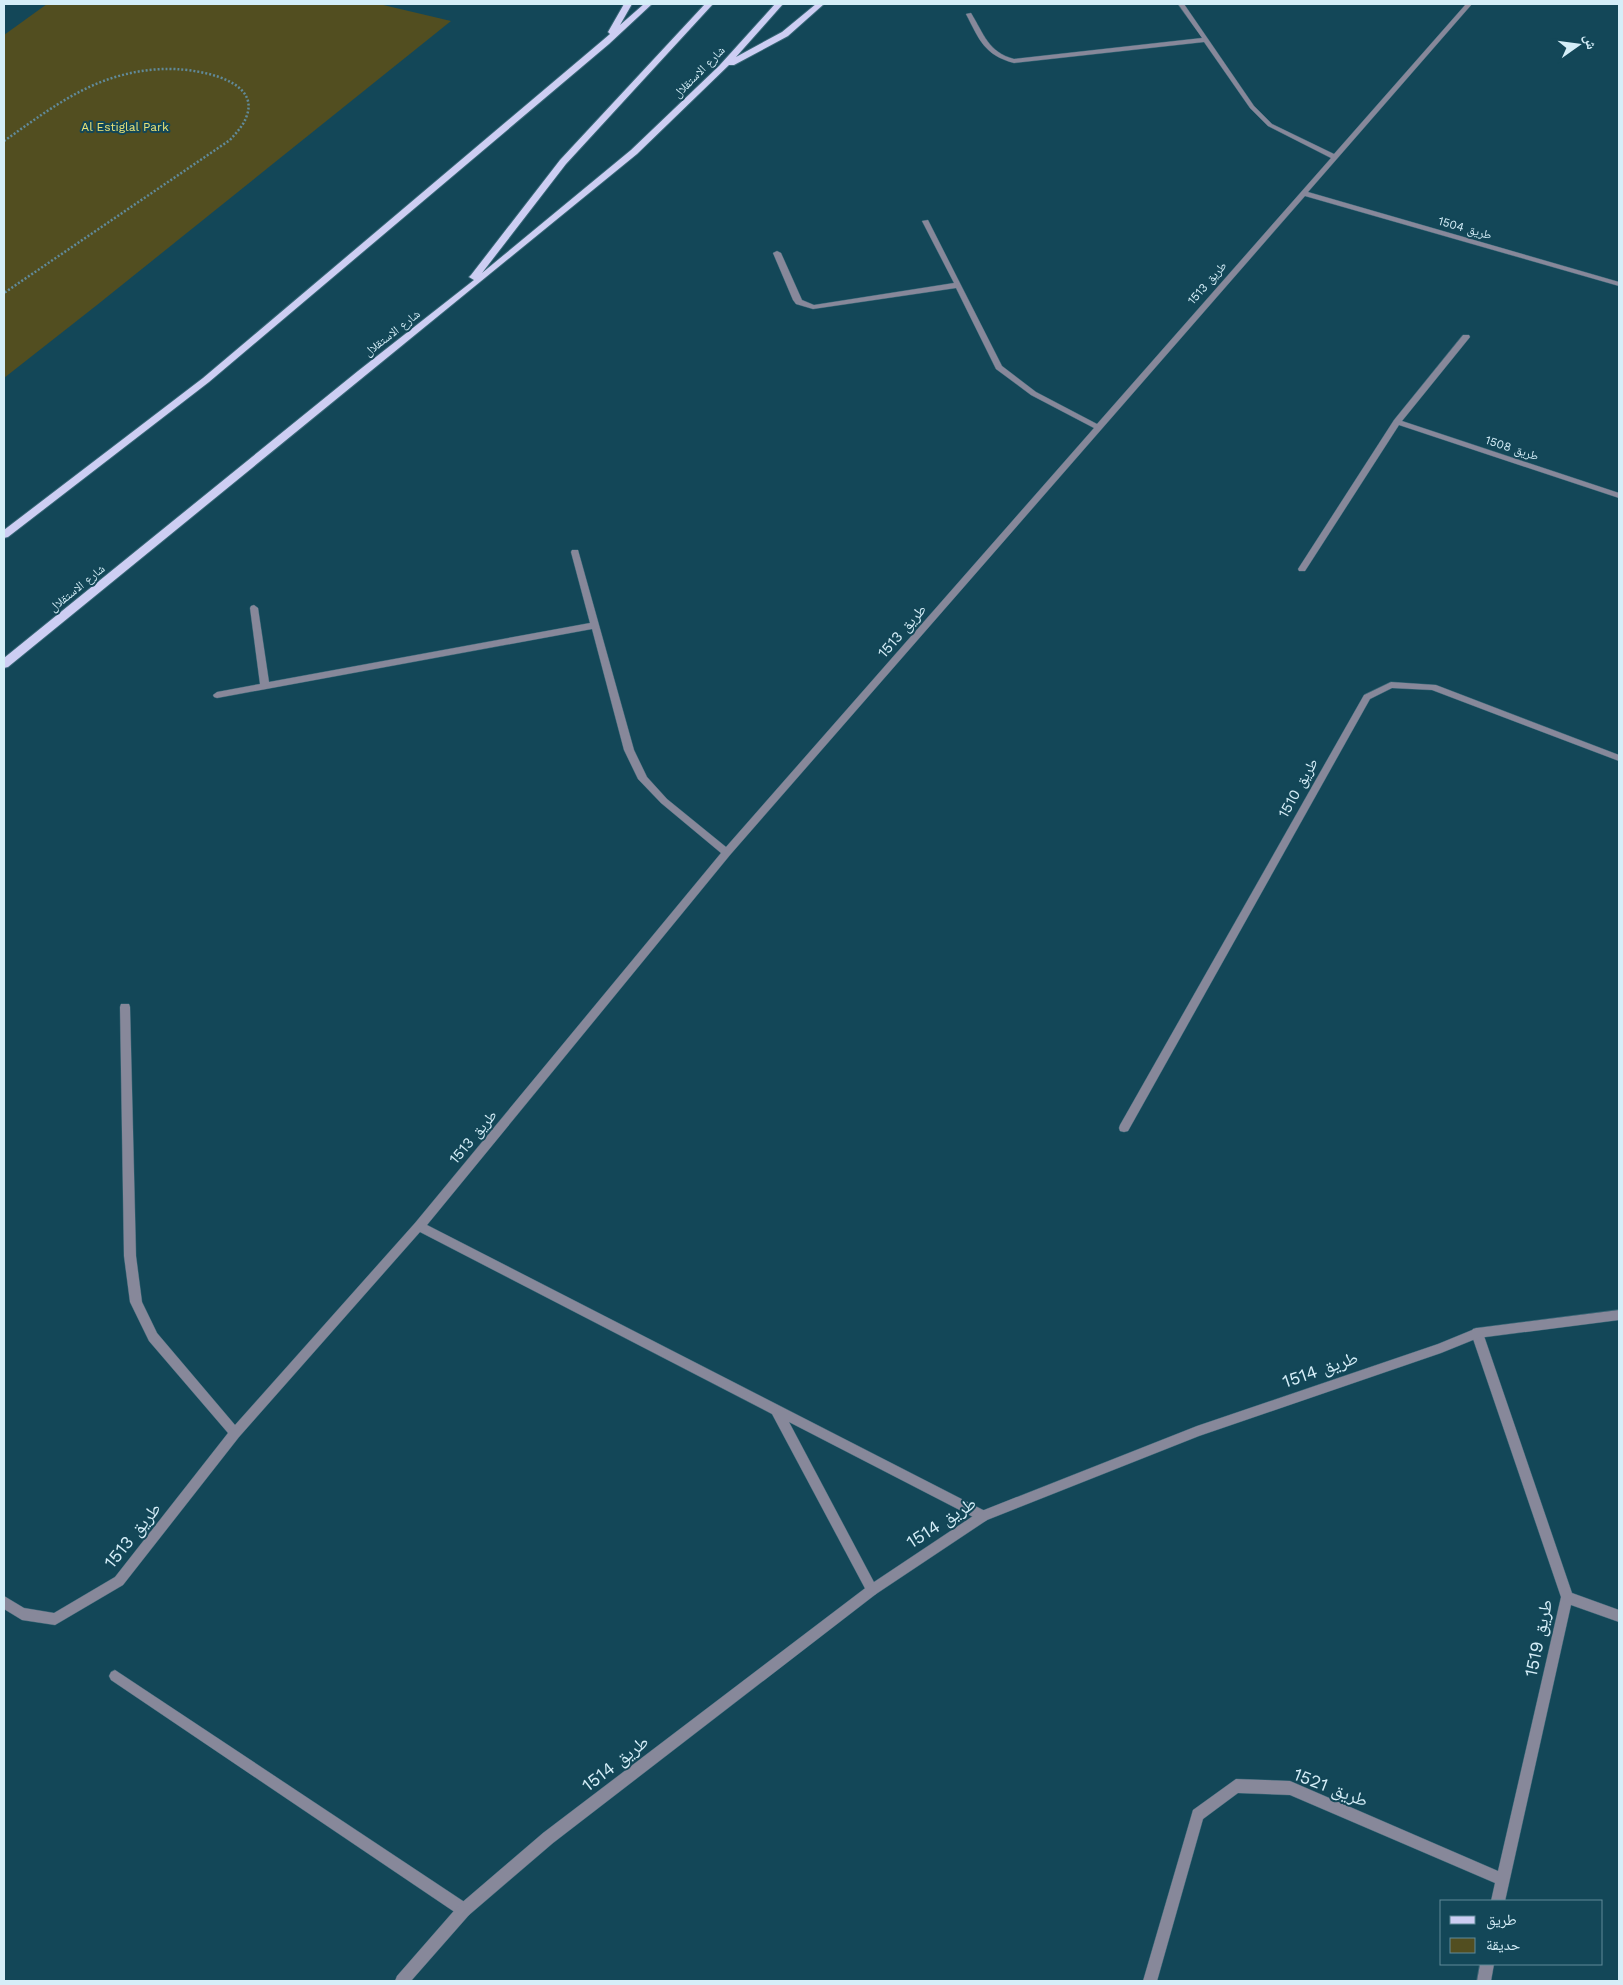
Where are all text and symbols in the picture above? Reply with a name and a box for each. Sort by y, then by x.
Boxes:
north arrow [1553,20,1603,70]
text: ش [1580,33,1600,51]
street label: شارع الاستقلال [670,43,729,101]
park label: Al Estiglal Park [81,120,169,134]
street label: طريق 1504 [1437,214,1494,243]
street label: طريق 1513 [1185,259,1230,307]
street label: شارع الاستقلال [361,307,424,360]
street label: طريق 1508 [1484,433,1540,463]
street label: شارع الاستقلال [46,561,108,615]
street label: طريق 1513 [874,600,931,662]
street label: طريق 1510 [1274,755,1323,822]
street label: طريق 1513 [445,1106,502,1168]
street label: طريق 1514 [1279,1346,1361,1393]
street label: طريق 1514 [902,1492,980,1553]
street label: طريق 1513 [99,1498,165,1573]
street label: طريق 1519 [1520,1597,1557,1679]
street label: طريق 1514 [578,1731,653,1796]
street label: طريق 1521 [1290,1763,1371,1812]
legend [1440,1900,1603,1965]
text: طريق [1486,1911,1517,1930]
text: حديقة [1486,1936,1521,1954]

